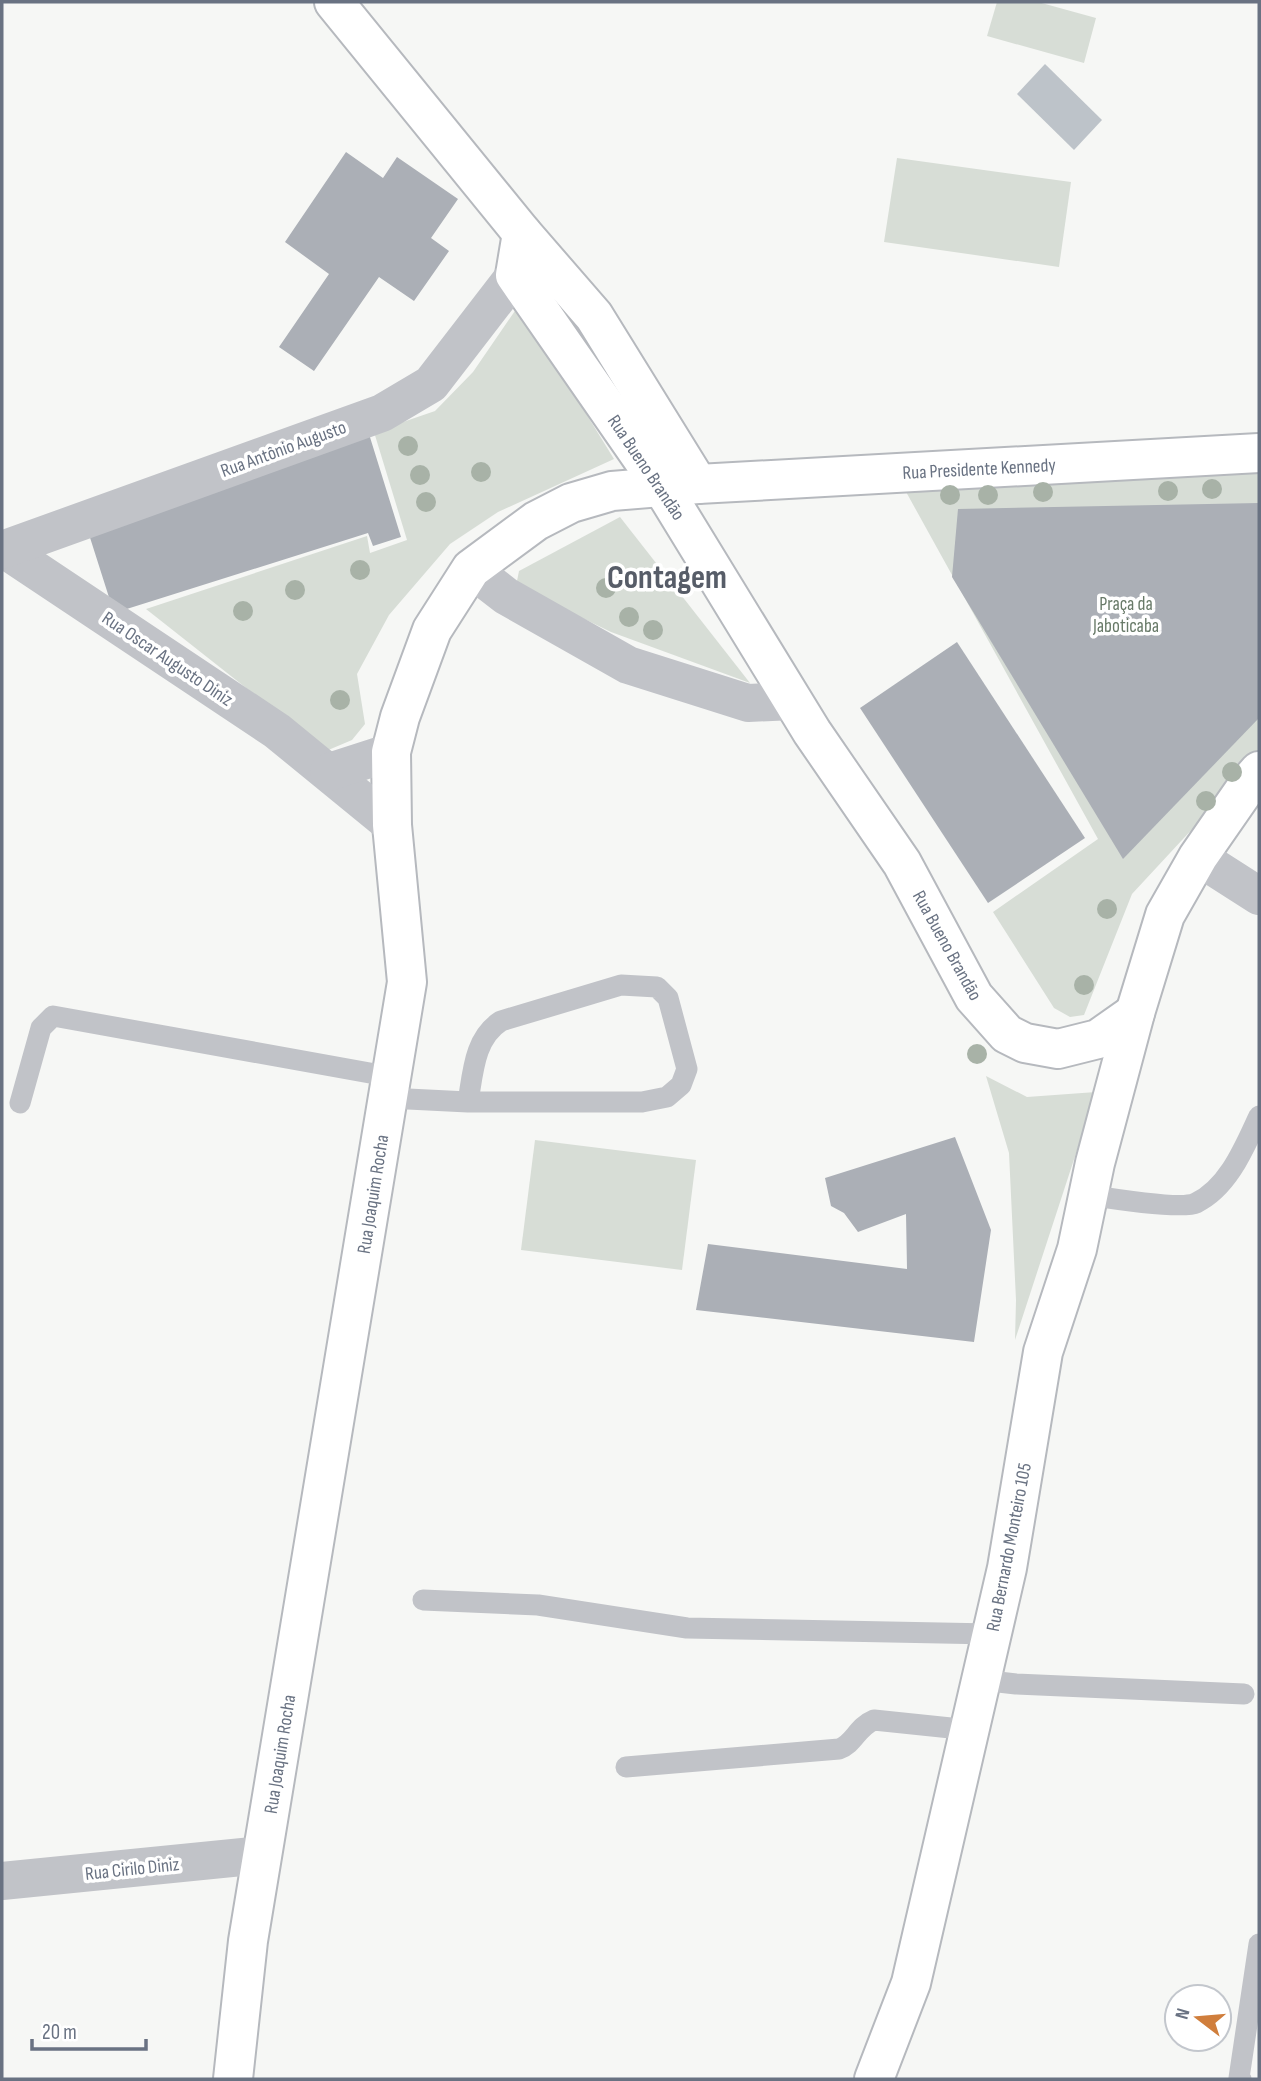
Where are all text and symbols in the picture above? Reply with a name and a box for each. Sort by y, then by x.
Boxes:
street label: Rua Bueno Brandão [602,411,689,525]
street label: Rua Antônio Augusto [218,416,349,483]
street label: Rua Presidente Kennedy [902,454,1057,485]
district label: Contagem [607,558,727,598]
park label: Praça da Jaboticaba [1092,593,1159,638]
street label: Rua Oscar Augusto Diniz [97,607,237,712]
street label: Rua Bueno Brandão [907,887,986,1005]
street label: Rua Joaquim Rocha [353,1133,394,1255]
street label: Rua Bernardo Monteiro 105 [982,1461,1037,1633]
street label: Rua Joaquim Rocha [260,1693,301,1815]
street label: Rua Cirilo Diniz [84,1853,181,1886]
north arrow [1163,1983,1233,2053]
text: N [1171,2006,1196,2022]
scale bar [32,2008,145,2052]
text: 20 m [42,2020,77,2045]

